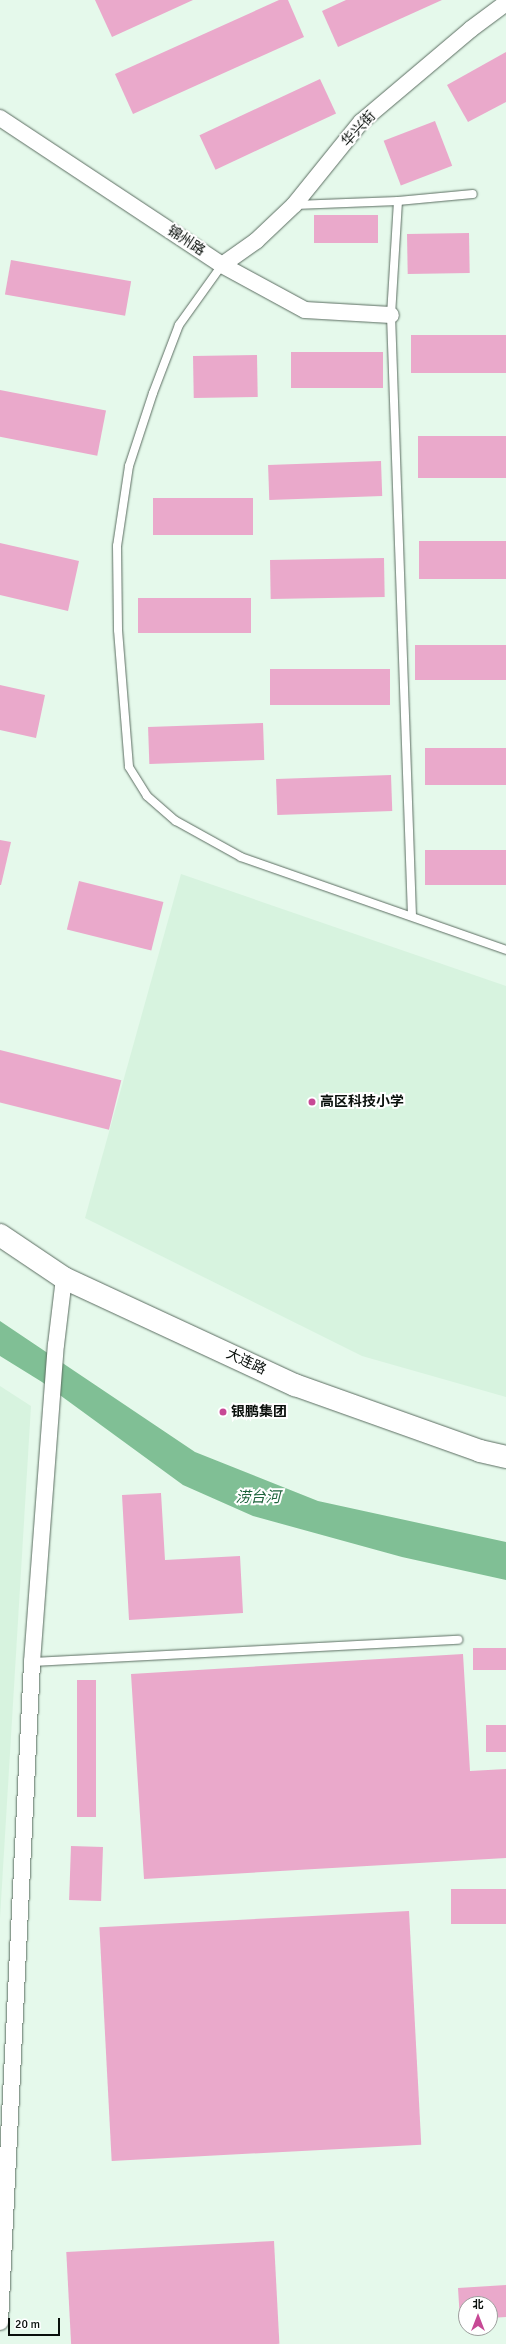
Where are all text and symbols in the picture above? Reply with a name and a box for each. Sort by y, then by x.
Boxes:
street label: 华兴街 [339,108,379,150]
street label: 锦州路 [164,223,208,259]
place label: 高区科技小学 [320,1094,404,1110]
marker: 高区科技小学 [307,1097,317,1107]
street label: 大连路 [223,1346,269,1378]
place label: 银鹏集团 [231,1404,287,1420]
marker: 银鹏集团 [218,1407,228,1417]
water label: 涝台河 [236,1489,280,1507]
north arrow [458,2296,498,2336]
text: 北 [473,2298,484,2311]
scale bar [10,2310,62,2336]
text: 20 m [15,2317,40,2332]

